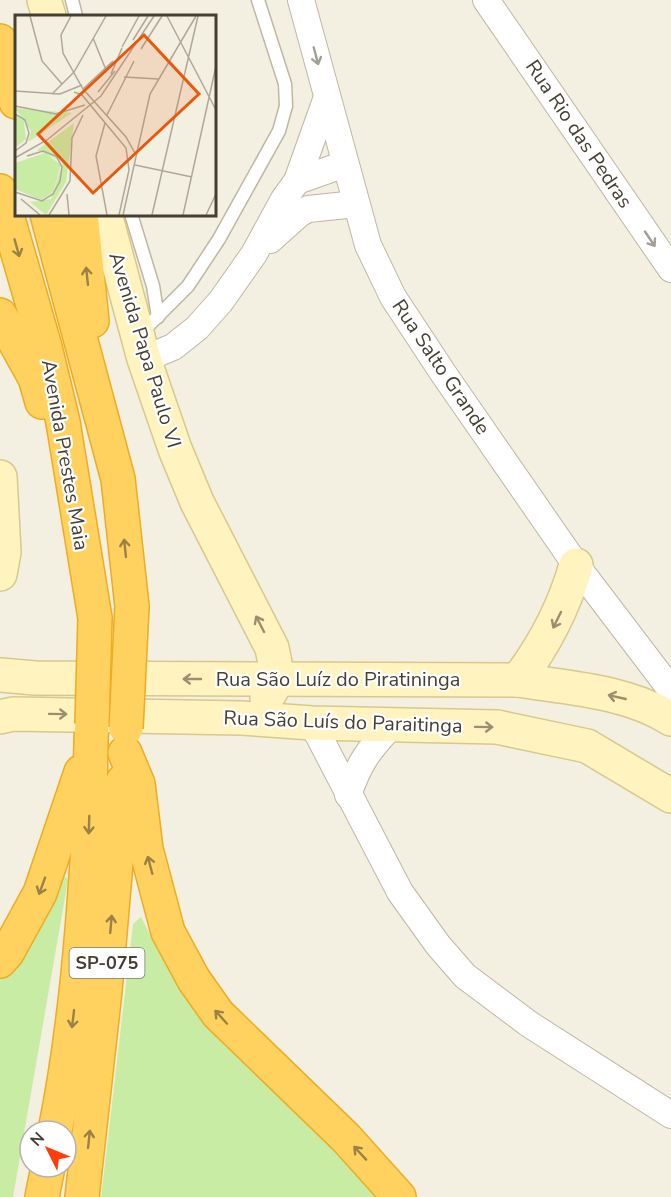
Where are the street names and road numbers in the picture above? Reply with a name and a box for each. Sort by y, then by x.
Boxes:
street label: Rua Rio das Pedras [519,55,639,213]
street label: Avenida Papa Paulo VI [102,249,188,451]
street label: Rua Salto Grande [386,294,496,440]
street label: Avenida Prestes Maia [35,358,95,552]
street label: Rua São Luíz do Piratininga [216,666,460,693]
street label: Rua São Luís do Paraitinga [223,704,463,740]
road number: SP-075 [70,948,144,978]

